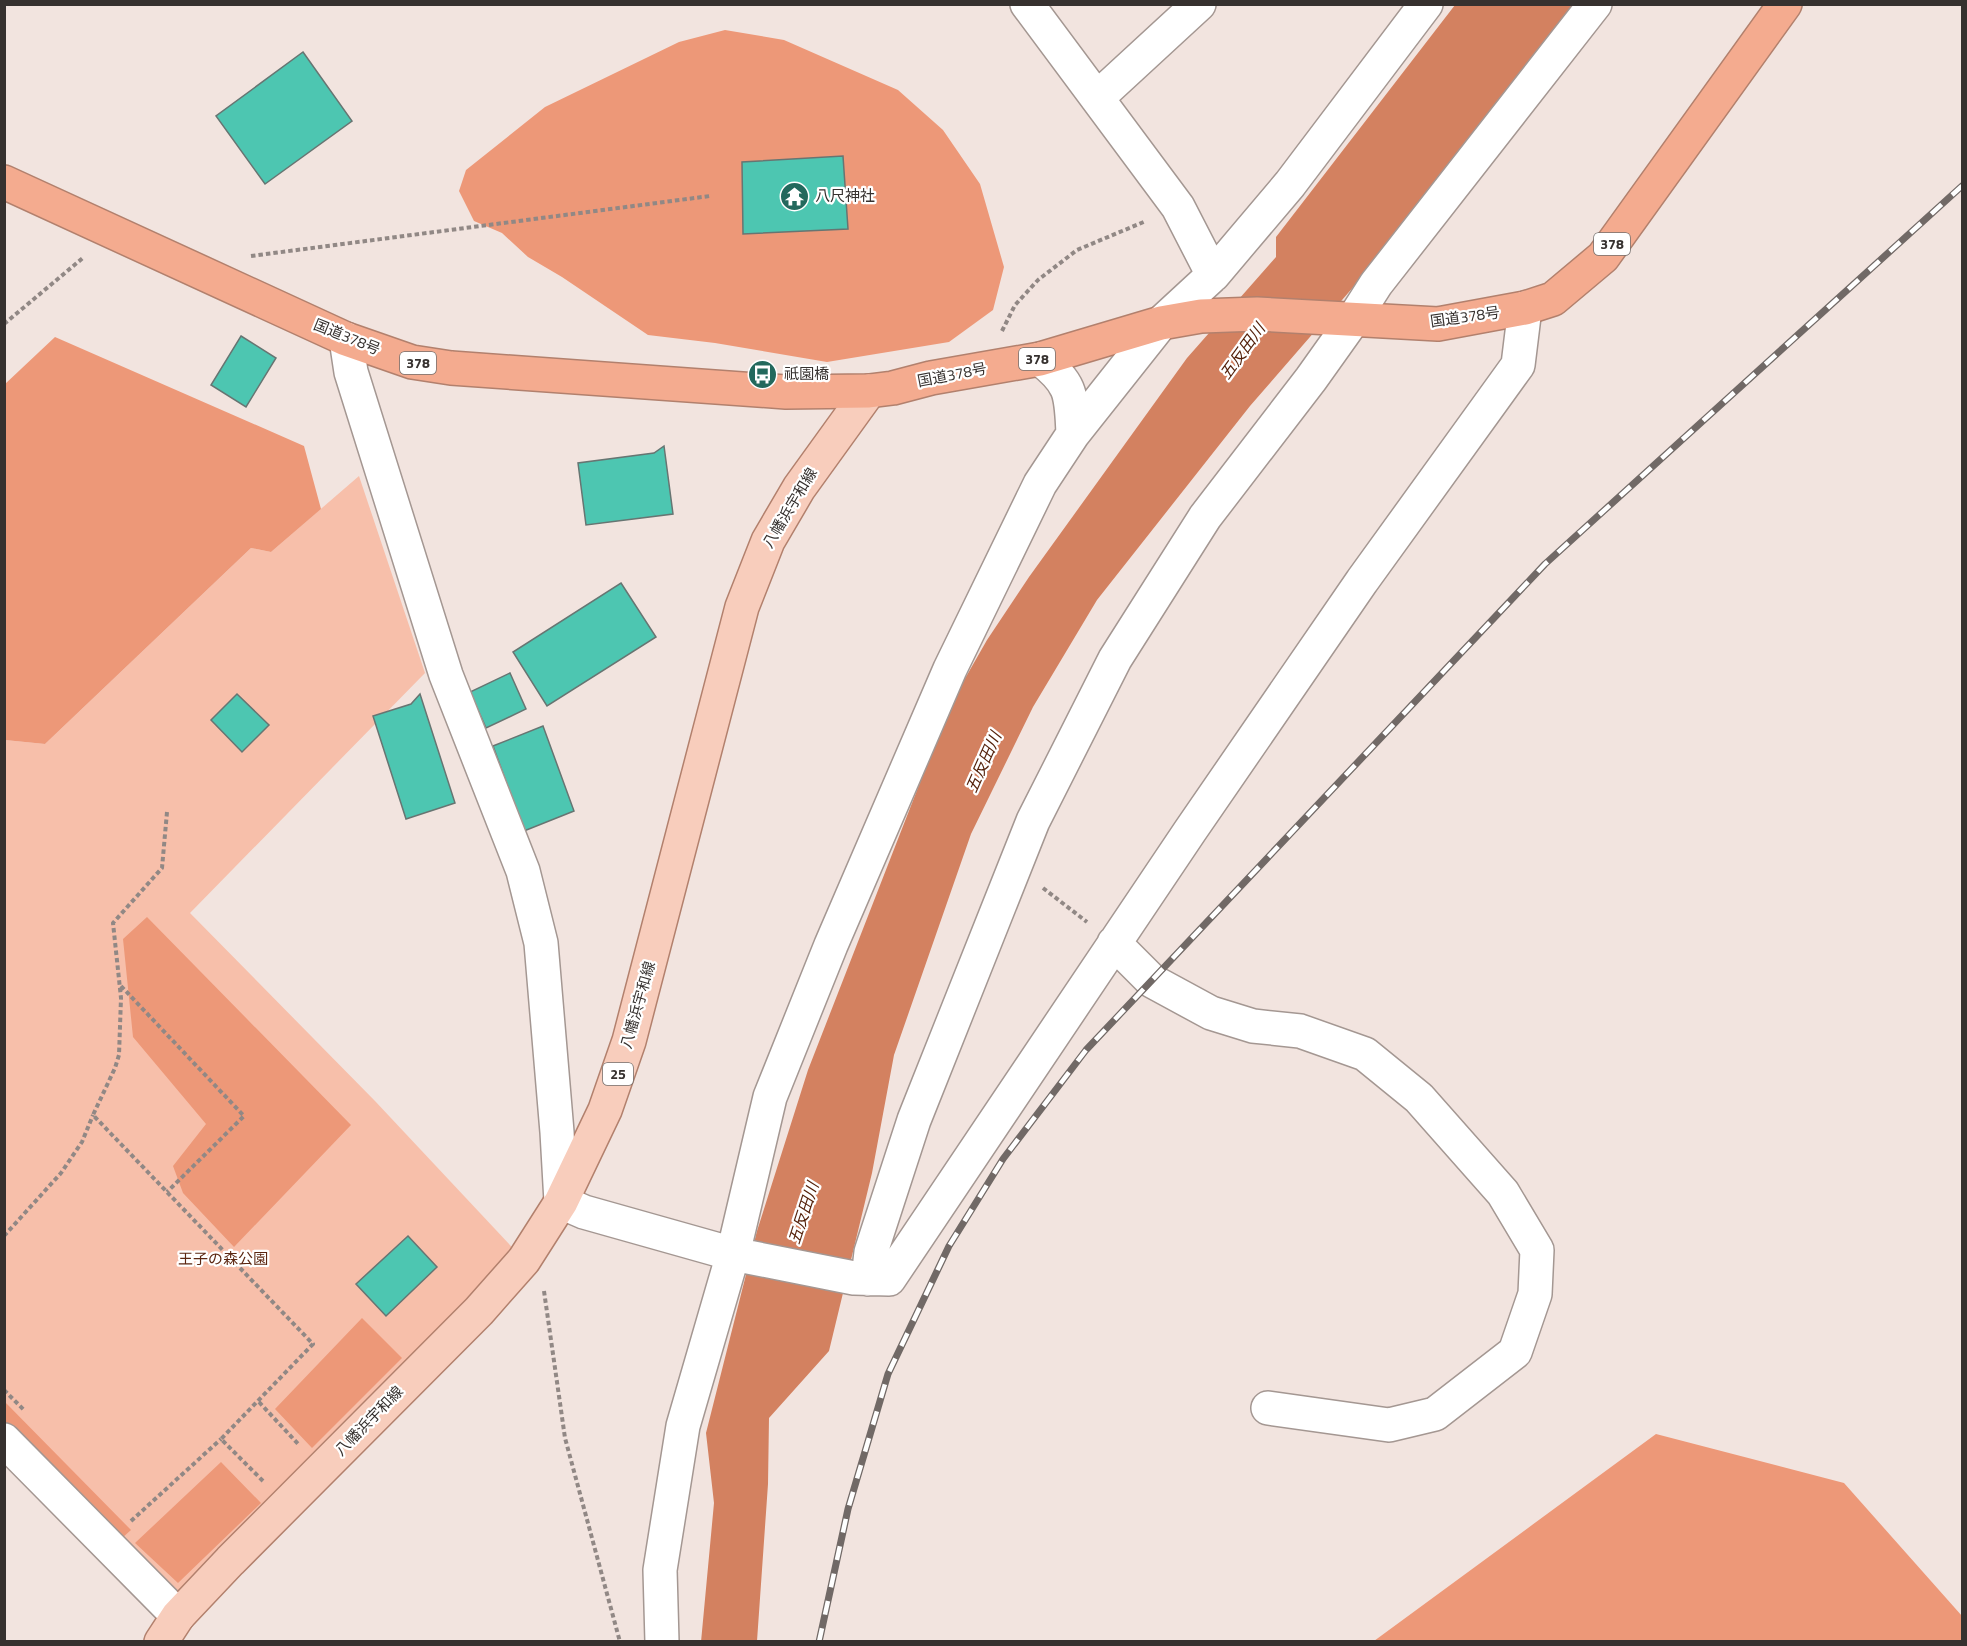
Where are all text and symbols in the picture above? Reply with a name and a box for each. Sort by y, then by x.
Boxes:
temple icon: 八尺神社 [778,180,810,212]
place label: 八尺神社 [815,184,875,207]
road number: 378 [1594,233,1630,255]
street label: 国道378号 [1429,300,1501,333]
street label: 国道378号 [310,313,384,360]
water label: 五反田川 [1213,316,1272,384]
road number: 378 [1019,348,1055,370]
road number: 378 [400,352,436,374]
street label: 国道378号 [915,357,989,392]
bus stop icon: 祇園橋 [747,358,779,390]
place label: 祇園橋 [784,362,829,385]
street label: 八幡浜宇和線 [757,463,823,552]
water label: 五反田川 [959,726,1008,796]
street label: 八幡浜宇和線 [614,958,661,1051]
road number: 25 [603,1063,633,1085]
water label: 五反田川 [782,1177,825,1247]
park label: 王子の森公園 [178,1247,268,1270]
street label: 八幡浜宇和線 [329,1380,408,1461]

